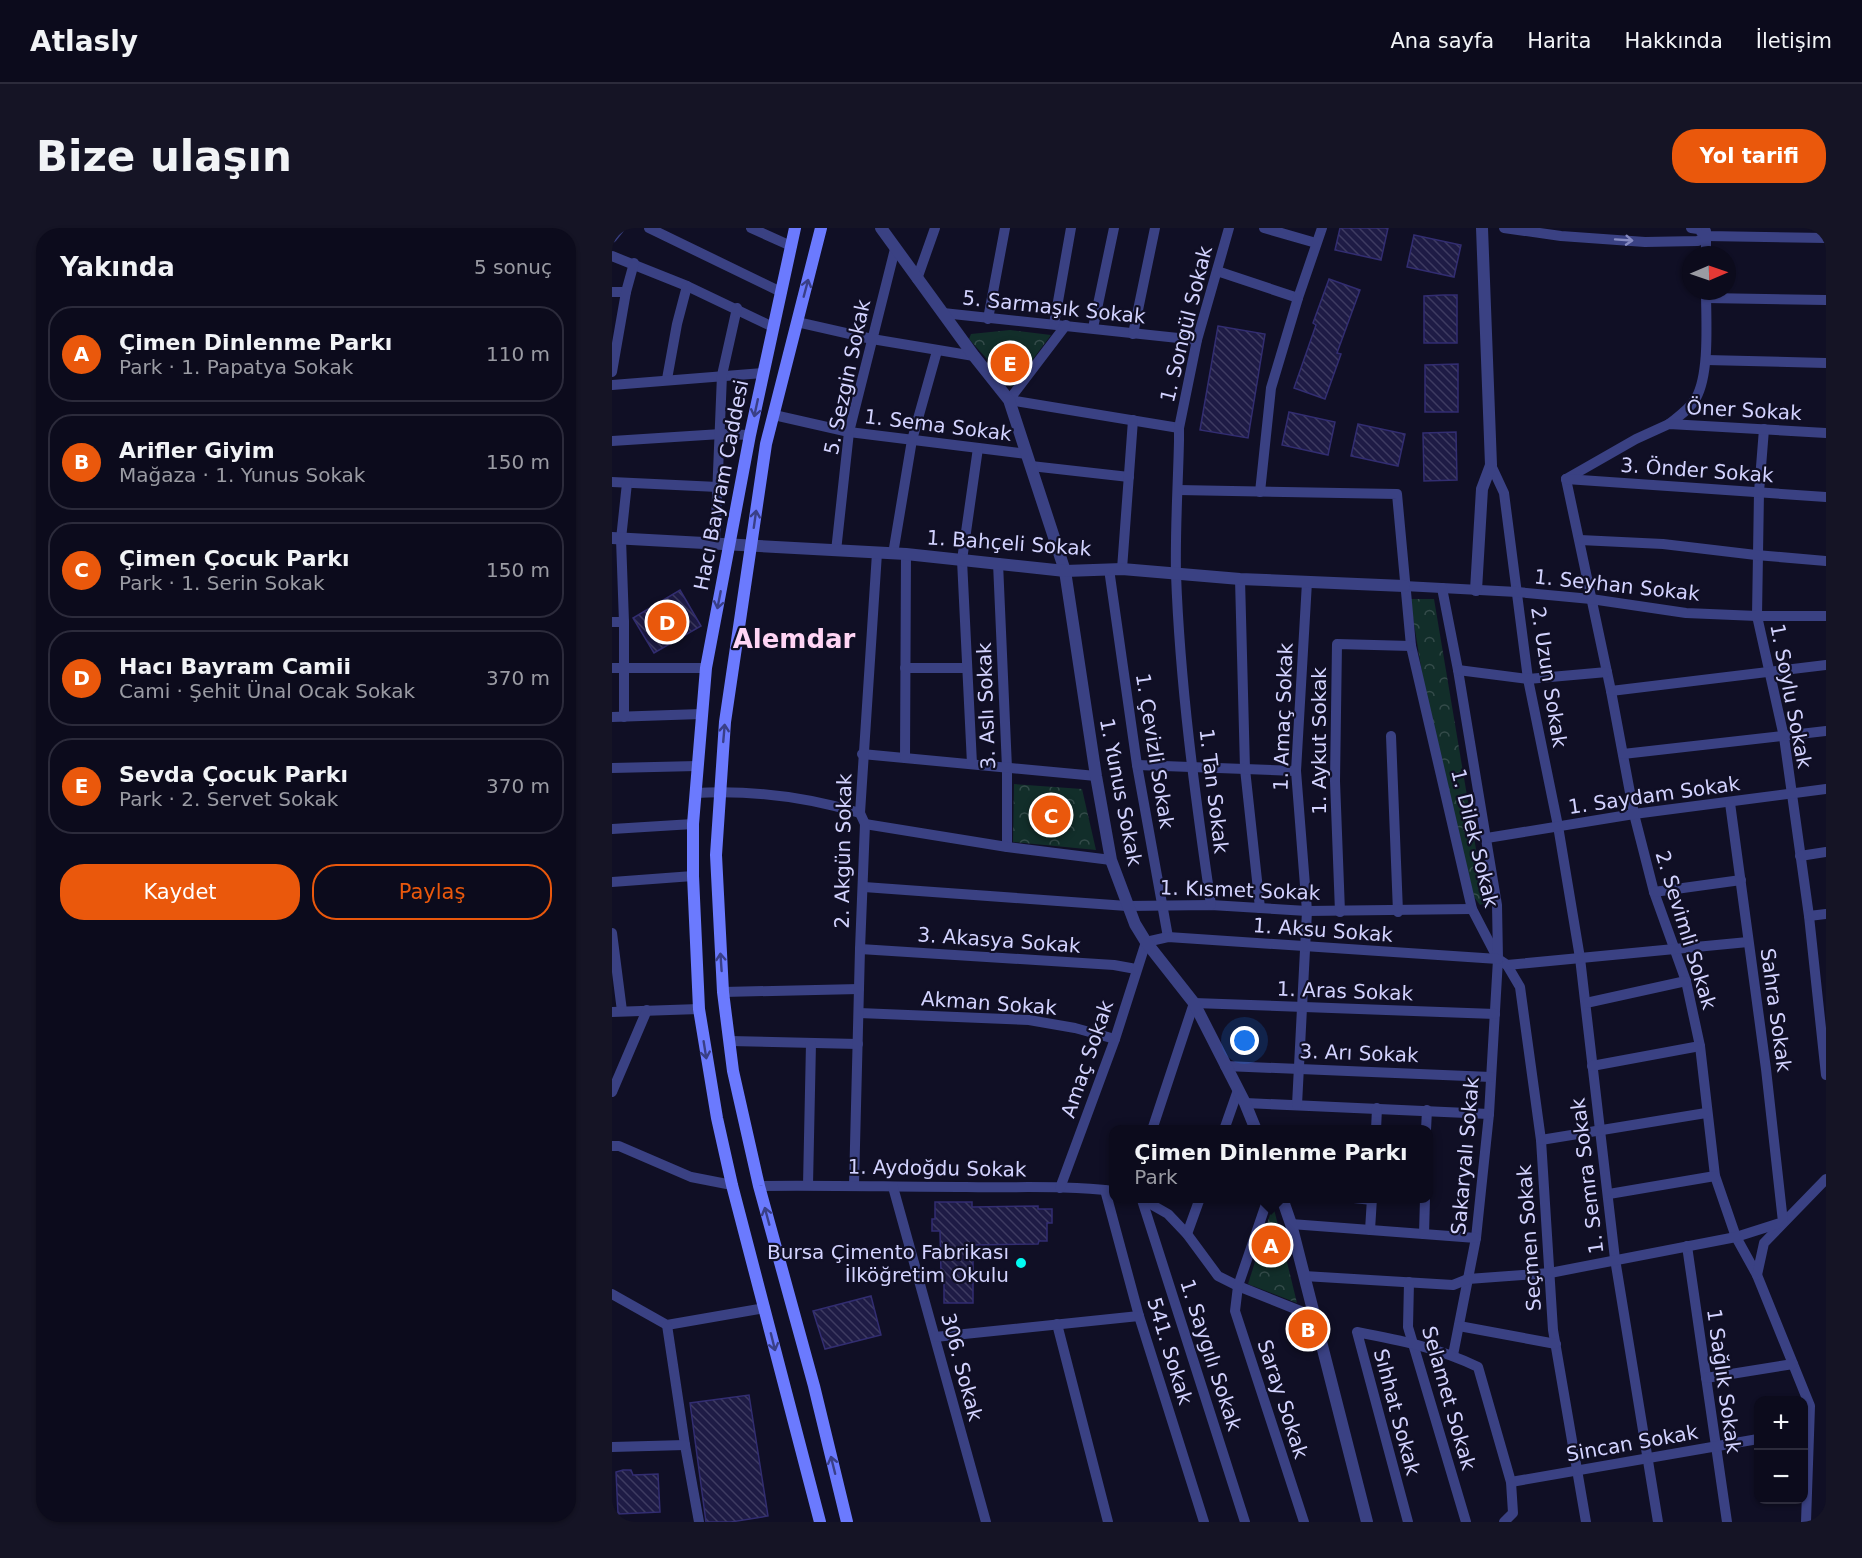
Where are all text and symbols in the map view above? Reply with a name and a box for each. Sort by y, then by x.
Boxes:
text: Atlasly [30,25,138,58]
text: Ana sayfa [1390,29,1494,53]
text: Harita [1527,29,1591,53]
text: Hakkında [1624,29,1723,53]
text: İletişim [1756,29,1832,53]
button: Yol tarifi [1672,129,1826,183]
text: Bize ulaşın [36,132,292,181]
one-way arrow [1614,235,1634,246]
street label: 1. Songül Sokak [1155,243,1217,405]
north arrow [1682,246,1736,300]
text: Yakında [60,252,175,282]
text: 5 sonuç [474,255,552,279]
one-way arrow [800,279,812,298]
street label: 5. Sarmaşık Sokak [961,285,1147,329]
street label: 5. Sezgin Sokak [819,297,875,457]
text: Çimen Dinlenme Parkı [119,330,392,355]
pin: E [990,340,1030,386]
text: A [74,342,89,366]
text: 110 m [486,342,550,366]
text: Park · 1. Papatya Sokak [119,355,353,379]
street label: Hacı Bayram Caddesi [689,378,753,592]
street label: Öner Sokak [1686,395,1803,425]
one-way arrow [750,398,761,417]
street label: 1. Sema Sokak [863,404,1014,446]
text: Arifler Giyim [119,438,275,463]
text: B [74,450,89,474]
text: 150 m [486,450,550,474]
street label: 3. Önder Sokak [1620,453,1775,487]
text: Mağaza · 1. Yunus Sokak [119,463,365,487]
one-way arrow [750,510,761,530]
street label: 1. Bahçeli Sokak [926,525,1092,561]
text: Çimen Çocuk Parkı [119,546,350,571]
text: C [74,558,89,582]
text: 150 m [486,558,550,582]
street label: 1. Seyhan Sokak [1533,564,1701,606]
text: Park · 1. Serin Sokak [119,571,325,595]
one-way arrow [713,589,724,609]
pin: D [648,600,686,644]
street label: 2. Uzun Sokak [1526,605,1572,750]
street label: 1. Soylu Sokak [1765,622,1817,771]
district label: Alemdar [733,624,856,654]
street label: 3. Aslı Sokak [972,642,1000,770]
street label: 1. Amaç Sokak [1268,642,1298,791]
text: Hacı Bayram Camii [119,654,351,679]
text: D [73,666,90,690]
text: 370 m [486,666,550,690]
street label: 1. Aykut Sokak [1307,667,1331,815]
street label: 1. Çevizli Sokak [1131,672,1179,831]
text: Cami · Şehit Ünal Ocak Sokak [119,679,415,703]
street label: 1. Yunus Sokak [1095,716,1147,868]
one-way arrow [719,724,730,744]
street label: 1. Tan Sokak [1194,727,1234,855]
text: Sevda Çocuk Parkı [119,762,348,787]
street label: 1. Dilek Sokak [1446,766,1504,910]
street label: 1. Saydam Sokak [1567,771,1742,819]
street label: 2. Akgün Sokak [830,773,856,929]
text: E [75,774,88,798]
text: 370 m [486,774,550,798]
text: Park · 2. Servet Sokak [119,787,338,811]
pin: C [1032,792,1070,838]
street label: 2. Sevimli Sokak [1650,848,1722,1013]
button: Kaydet [60,864,300,920]
button: Paylaş [312,864,552,920]
street label: 1. Kısmet Sokak [1159,875,1321,905]
street label: 1. Aksu Sokak [1252,913,1394,947]
street label: 3. Akasya Sokak [917,922,1082,958]
street label: Sahra Sokak [1755,947,1797,1074]
one-way arrow [715,953,726,973]
street label: 1. Aras Sokak [1276,977,1414,1005]
street label: Akman Sokak [920,986,1058,1020]
street label: Amaç Sokak [1056,997,1118,1121]
your location [1230,1026,1259,1055]
street label: 3. Arı Sokak [1299,1039,1419,1067]
one-way arrow [699,1040,710,1059]
street label: Sakaryalı Sokak [1446,1076,1484,1236]
street label: 1. Semra Sokak [1565,1096,1608,1255]
popup [1109,1125,1433,1203]
text: Çimen Dinlenme Parkı [1134,1140,1408,1165]
street label: 1. Aydoğdu Sokak [847,1154,1027,1182]
street label: Seçmen Sokak [1512,1164,1546,1312]
text: Park [1134,1165,1178,1189]
one-way arrow [761,1206,773,1225]
pin: A [1252,1222,1290,1268]
place label: Bursa Çimento Fabrikası İlköğretim Okulu [767,1240,1009,1287]
marker: Bursa Çimento Fabrikası İlköğretim Okulu [1014,1256,1028,1270]
street label: 1. Saygılı Sokak [1175,1276,1247,1434]
street label: 541. Sokak [1142,1294,1198,1408]
pin: B [1288,1306,1328,1352]
street label: 1 Sağlık Sokak [1702,1307,1746,1455]
street label: 306. Sokak [936,1310,988,1424]
street label: Selamet Sokak [1417,1323,1481,1473]
one-way arrow [768,1332,780,1351]
street label: Saray Sokak [1252,1337,1314,1462]
street label: Sıhhat Sokak [1369,1346,1426,1478]
map controls [1754,1396,1808,1504]
button: + [1754,1396,1808,1450]
street label: Sincan Sokak [1564,1420,1700,1466]
button: − [1754,1450,1808,1504]
one-way arrow [826,1456,838,1475]

